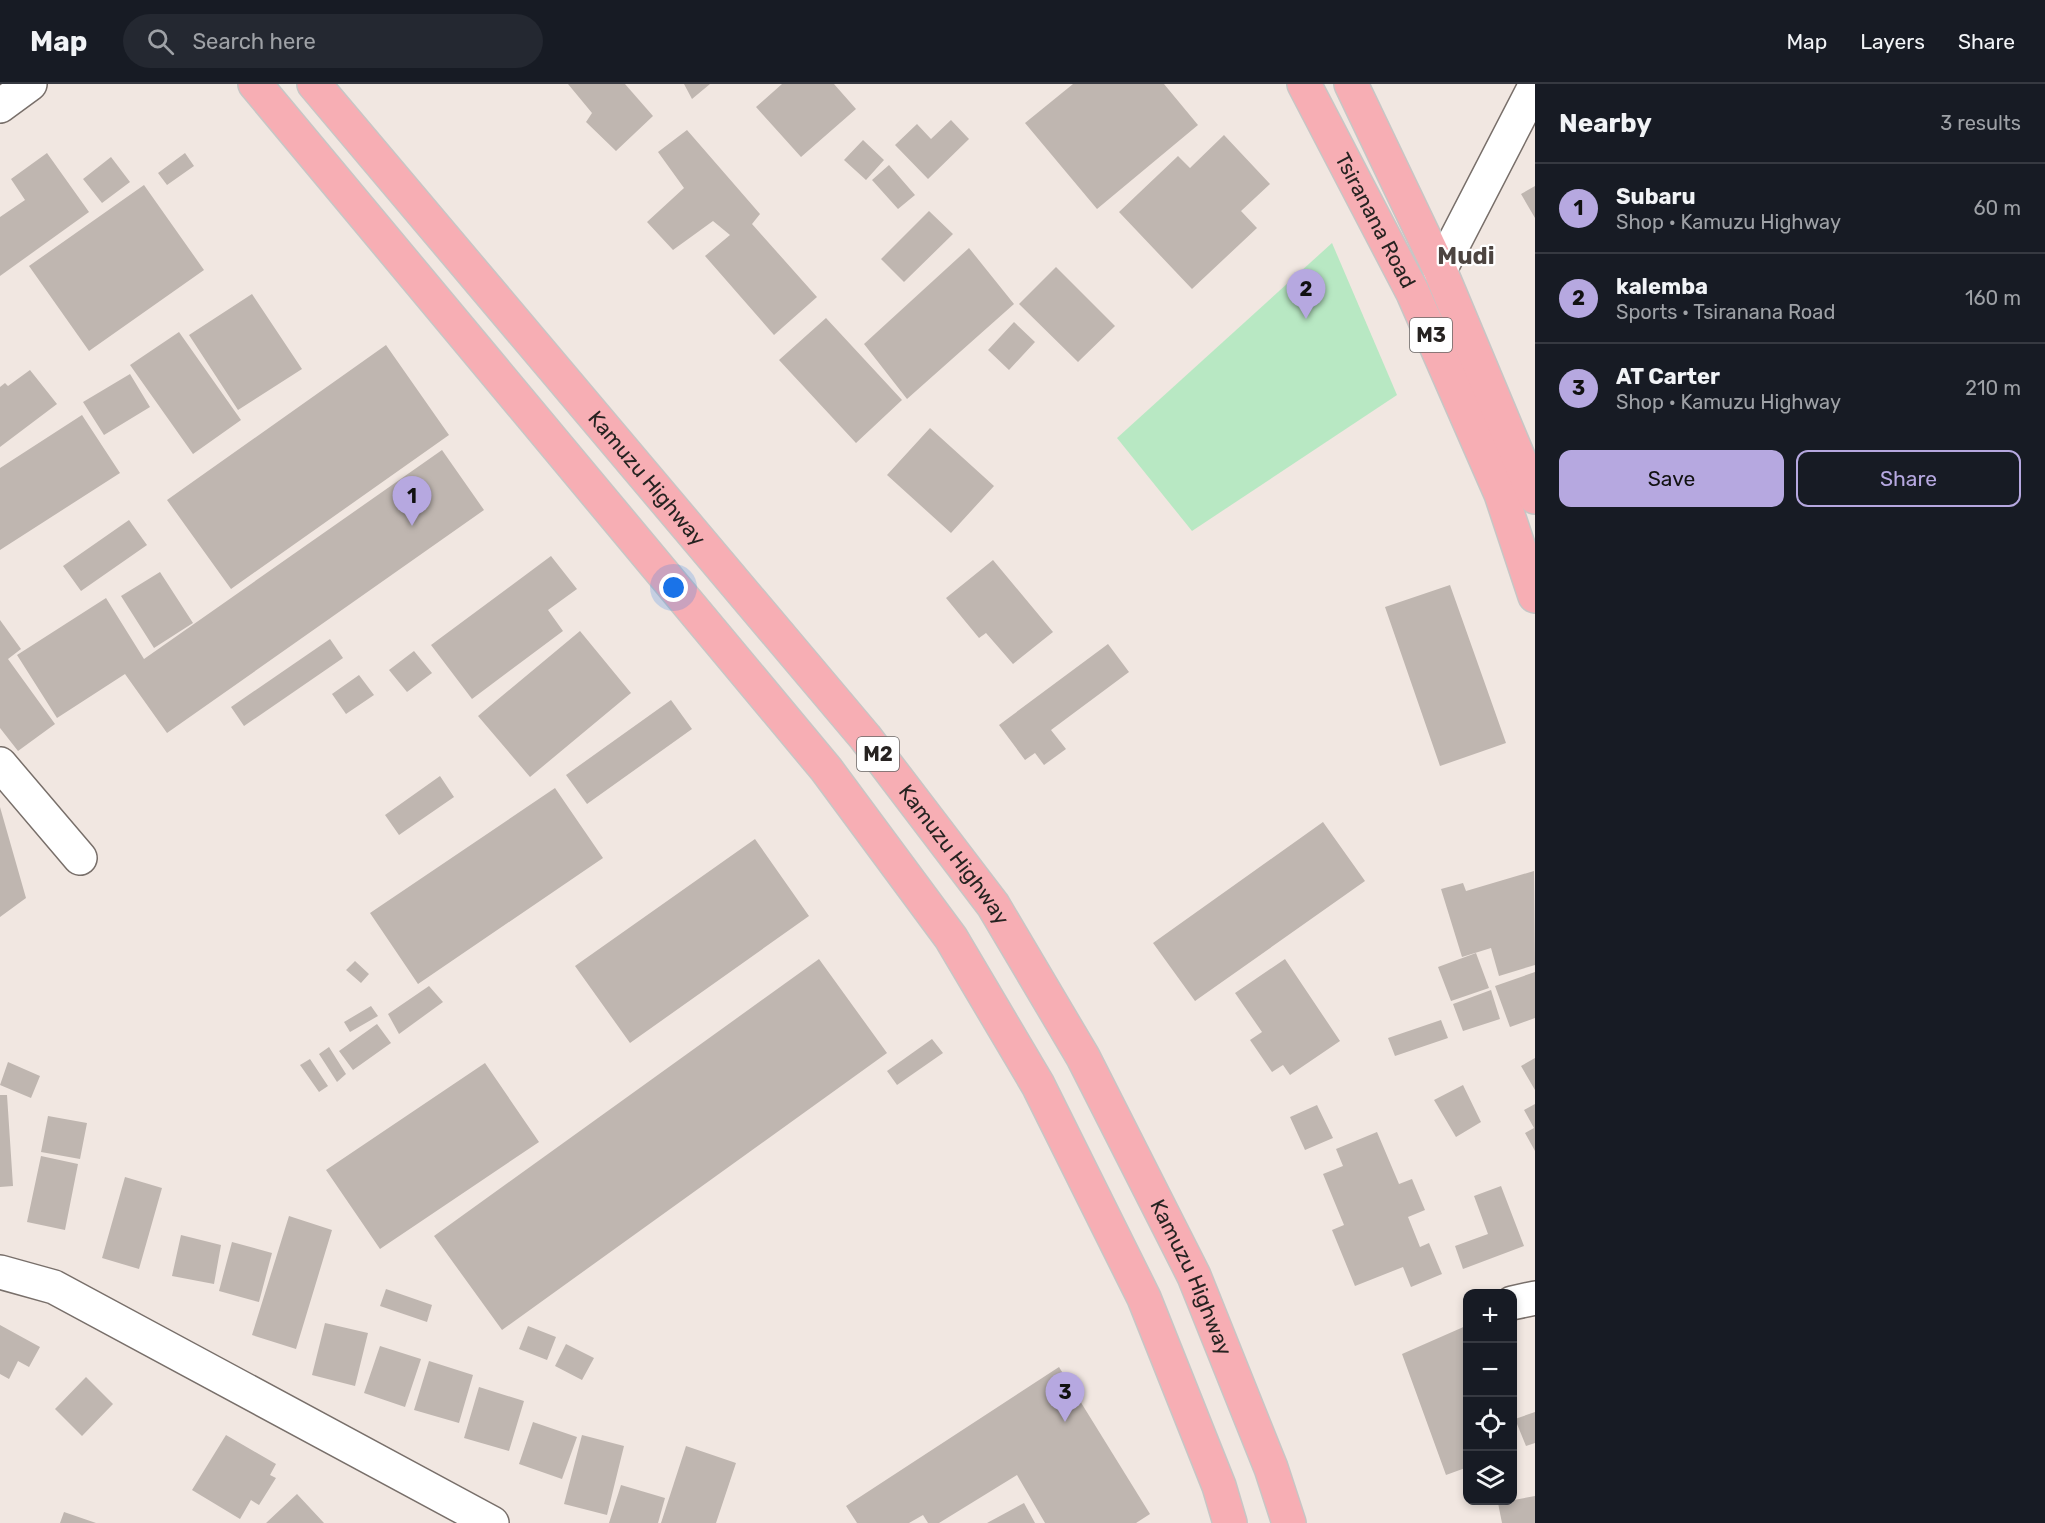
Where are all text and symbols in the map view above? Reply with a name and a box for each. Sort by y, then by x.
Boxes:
search box [123,14,543,68]
text: Map [30,25,87,58]
icon: search [144,25,177,58]
text: Search here [192,28,316,55]
text: Map [1786,29,1827,54]
text: Layers [1860,29,1925,54]
text: Share [1958,29,2015,54]
text: Nearby [1559,108,1652,139]
text: 3 results [1940,111,2021,135]
street label: Tsiranana Road [1330,148,1421,292]
text: Subaru [1616,183,1696,210]
text: 1 [1574,196,1583,220]
text: 60 m [1974,196,2021,220]
text: Shop · Kamuzu Highway [1616,210,1841,234]
district label: Mudi [1437,242,1495,270]
pin: 2 [1286,270,1326,319]
text: kalemba [1616,273,1708,300]
text: 2 [1572,286,1585,310]
text: 160 m [1965,286,2021,310]
text: Sports · Tsiranana Road [1616,300,1835,324]
road number: M3 [1410,318,1452,352]
text: AT Carter [1616,363,1720,390]
text: 3 [1572,376,1585,400]
text: 210 m [1965,376,2021,400]
text: Shop · Kamuzu Highway [1616,390,1841,414]
street label: Kamuzu Highway [583,406,711,551]
button: Save [1559,450,1784,507]
button: Share [1796,450,2021,507]
pin: 1 [392,476,432,526]
your location [659,573,688,602]
road number: M2 [857,737,899,771]
street label: Kamuzu Highway [894,779,1015,929]
street label: Kamuzu Highway [1145,1195,1238,1359]
map controls [1463,1289,1517,1505]
button: + [1463,1289,1517,1343]
button: − [1463,1343,1517,1397]
pin: 3 [1046,1372,1084,1422]
button: locate [1463,1397,1517,1451]
button: layers [1463,1451,1517,1505]

